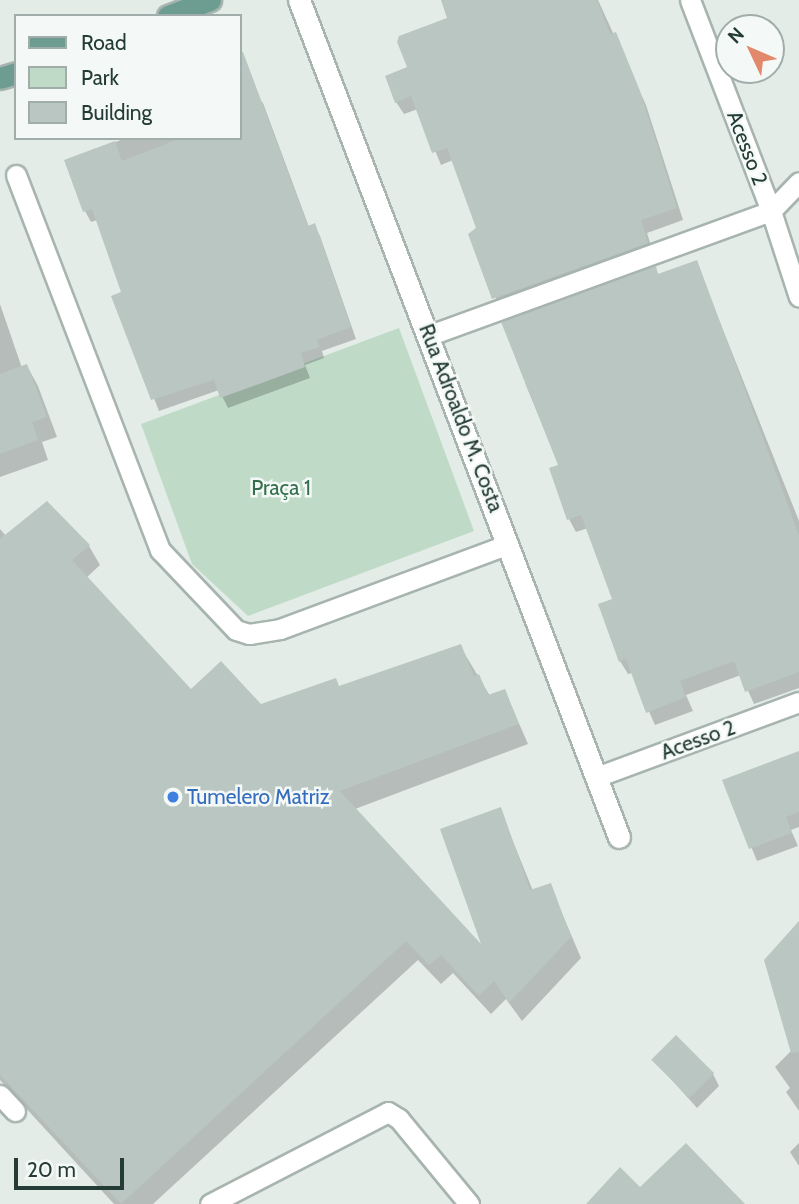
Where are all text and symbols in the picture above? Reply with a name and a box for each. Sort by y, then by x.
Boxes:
legend [14,14,242,140]
north arrow [715,14,785,84]
text: N [723,23,749,48]
text: Road [81,30,127,55]
text: Park [81,65,119,90]
text: Building [81,100,152,125]
street label: Acesso 2 [721,107,773,189]
street label: Rua Adroaldo M. Costa [413,320,509,516]
park label: Praça 1 [251,475,311,501]
street label: Acesso 2 [657,715,739,765]
place label: Tumelero Matriz [187,784,330,810]
marker: Tumelero Matriz [165,789,181,805]
scale bar [18,1144,128,1188]
text: 20 m [27,1157,76,1182]

